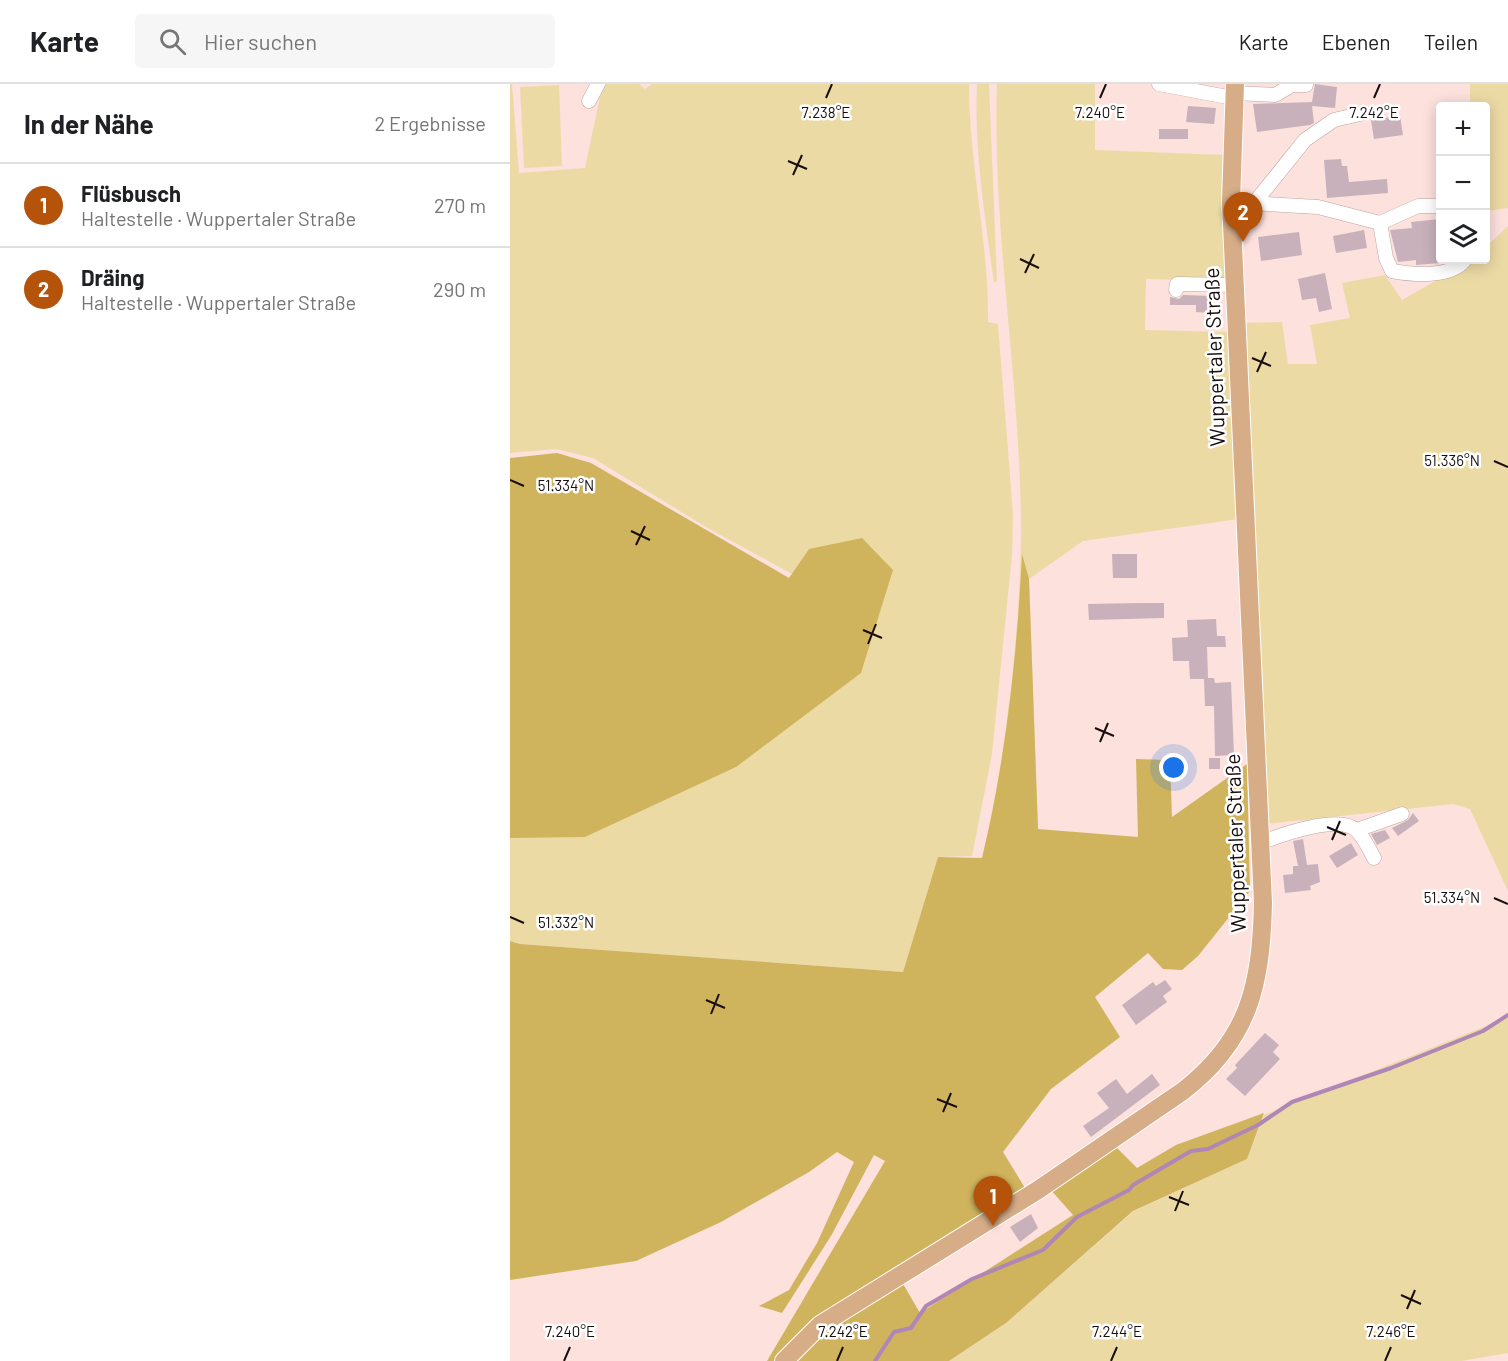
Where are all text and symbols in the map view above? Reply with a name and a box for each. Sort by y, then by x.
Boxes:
search box [135,14,555,68]
text: Karte [30,24,99,58]
icon: search [156,25,189,58]
text: Hier suchen [204,28,317,54]
text: Karte [1239,29,1289,54]
text: Ebenen [1322,29,1391,54]
text: Teilen [1424,29,1478,54]
map controls [1436,102,1490,264]
button: + [1436,102,1490,156]
text: 7.238°E [802,103,850,121]
text: 7.240°E [1075,103,1125,121]
text: 7.242°E [1349,103,1399,121]
text: In der Nähe [24,108,154,139]
text: 2 Ergebnisse [374,111,486,135]
button: − [1436,156,1490,210]
text: Flüsbusch [81,180,181,206]
pin: 2 [1224,192,1262,242]
text: 1 [40,193,47,217]
text: 270 m [434,193,486,217]
text: Haltestelle · Wuppertaler Straße [81,206,356,230]
button: layers [1436,210,1490,264]
text: Dräing [81,264,144,290]
street label: Wuppertaler Straße [1198,267,1229,447]
text: 2 [38,277,49,301]
text: 290 m [433,277,486,301]
text: Haltestelle · Wuppertaler Straße [81,290,356,314]
text: 51.336°N [1424,451,1480,469]
text: 51.334°N [538,476,594,494]
your location [1159,753,1188,782]
street label: Wuppertaler Straße [1219,753,1250,933]
text: 51.334°N [1424,888,1480,906]
text: 51.332°N [538,913,594,931]
pin: 1 [974,1176,1012,1226]
text: 7.240°E [545,1322,595,1340]
text: 7.242°E [818,1322,868,1340]
text: 7.244°E [1092,1322,1142,1340]
text: 7.246°E [1366,1322,1416,1340]

